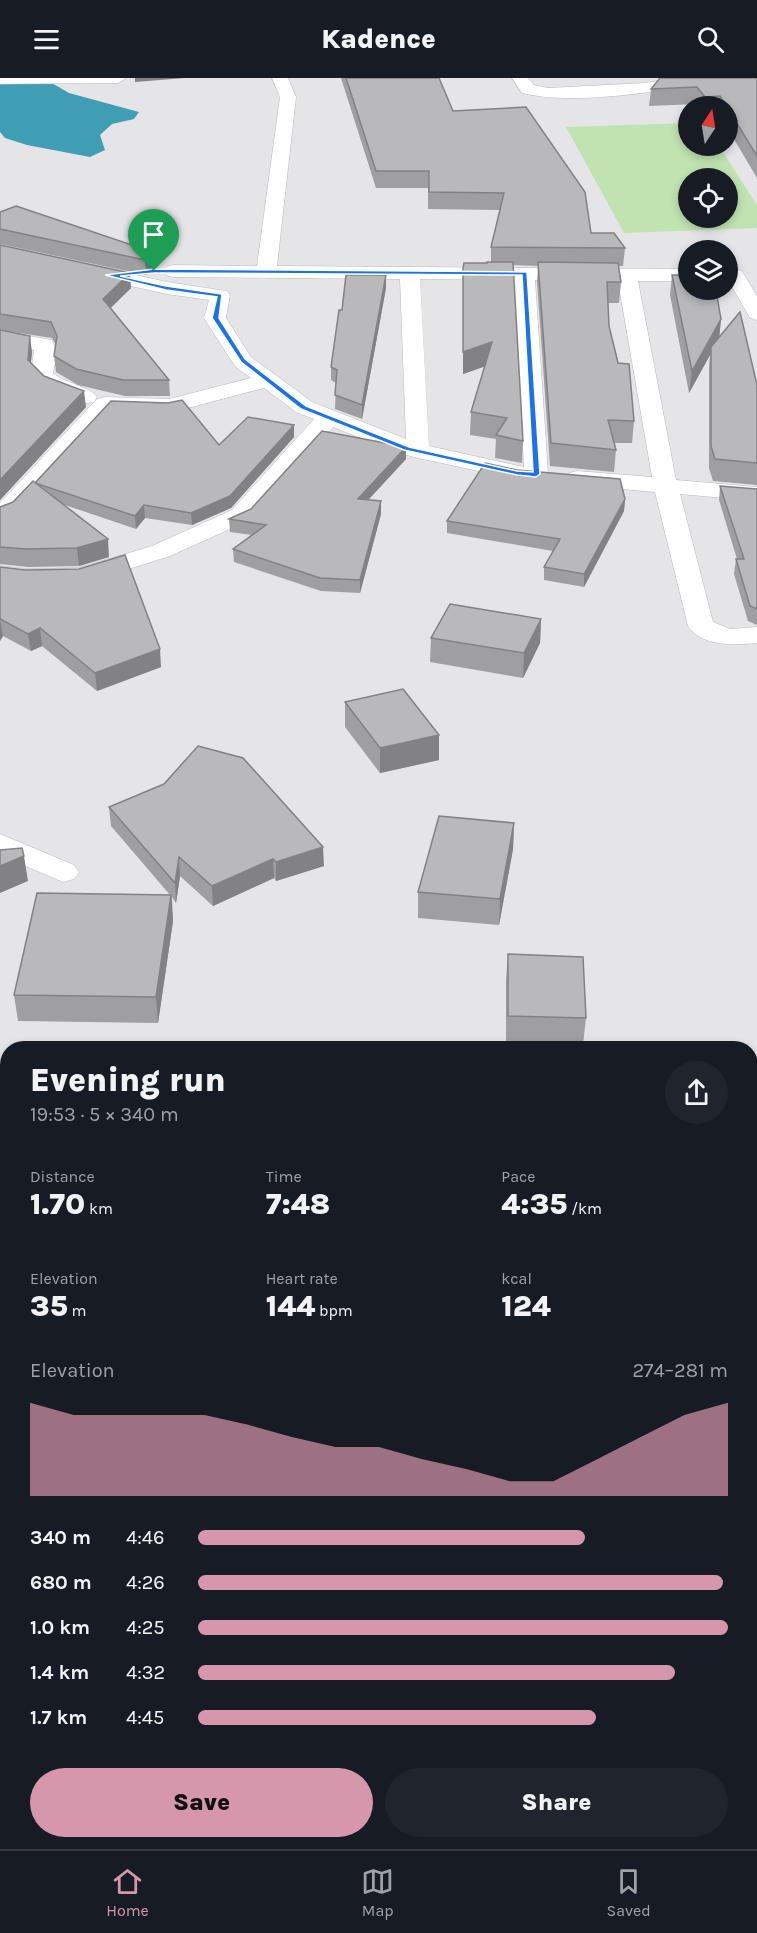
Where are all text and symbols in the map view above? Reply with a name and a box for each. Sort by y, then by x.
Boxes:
icon: menu [30,23,63,56]
text: Kadence [321,23,436,55]
icon: search [694,23,727,56]
north arrow [678,96,738,156]
map controls [678,96,738,300]
button: locate [678,168,738,228]
pin [128,209,179,271]
icon: arrive [137,218,170,251]
button: layers [678,240,738,300]
text: Evening run [30,1061,226,1099]
button: share [665,1061,728,1124]
text: 19:53 · 5 × 340 m [30,1103,179,1126]
text: Distance [30,1167,95,1186]
text: Time [266,1167,302,1186]
text: Pace [501,1167,535,1186]
text: 1.70 [30,1186,85,1222]
text: 7:48 [266,1186,330,1222]
text: 4:35 [501,1186,567,1222]
text: km [85,1199,113,1218]
text: /km [567,1199,602,1218]
text: Elevation [30,1269,98,1288]
text: Heart rate [266,1269,338,1288]
text: kcal [501,1269,532,1288]
text: 35 [30,1288,68,1324]
text: 144 [266,1288,315,1324]
text: 124 [501,1288,551,1324]
text: m [68,1301,86,1320]
text: bpm [315,1301,353,1320]
text: Elevation [30,1359,115,1382]
text: 274–281 m [632,1359,728,1382]
text: 340 m [30,1526,91,1549]
text: 4:46 [126,1526,164,1549]
text: 680 m [30,1571,92,1594]
text: 4:26 [126,1571,165,1594]
text: 1.0 km [30,1616,90,1639]
text: 4:25 [126,1616,165,1639]
text: 1.4 km [30,1661,89,1684]
text: 4:32 [126,1661,165,1684]
text: 1.7 km [30,1706,87,1729]
text: 4:45 [126,1706,164,1729]
button: Save [30,1768,373,1837]
button: Share [385,1768,728,1837]
tab: Home [106,1865,149,1920]
tab: Map [361,1865,394,1920]
tab: Saved [607,1865,651,1920]

